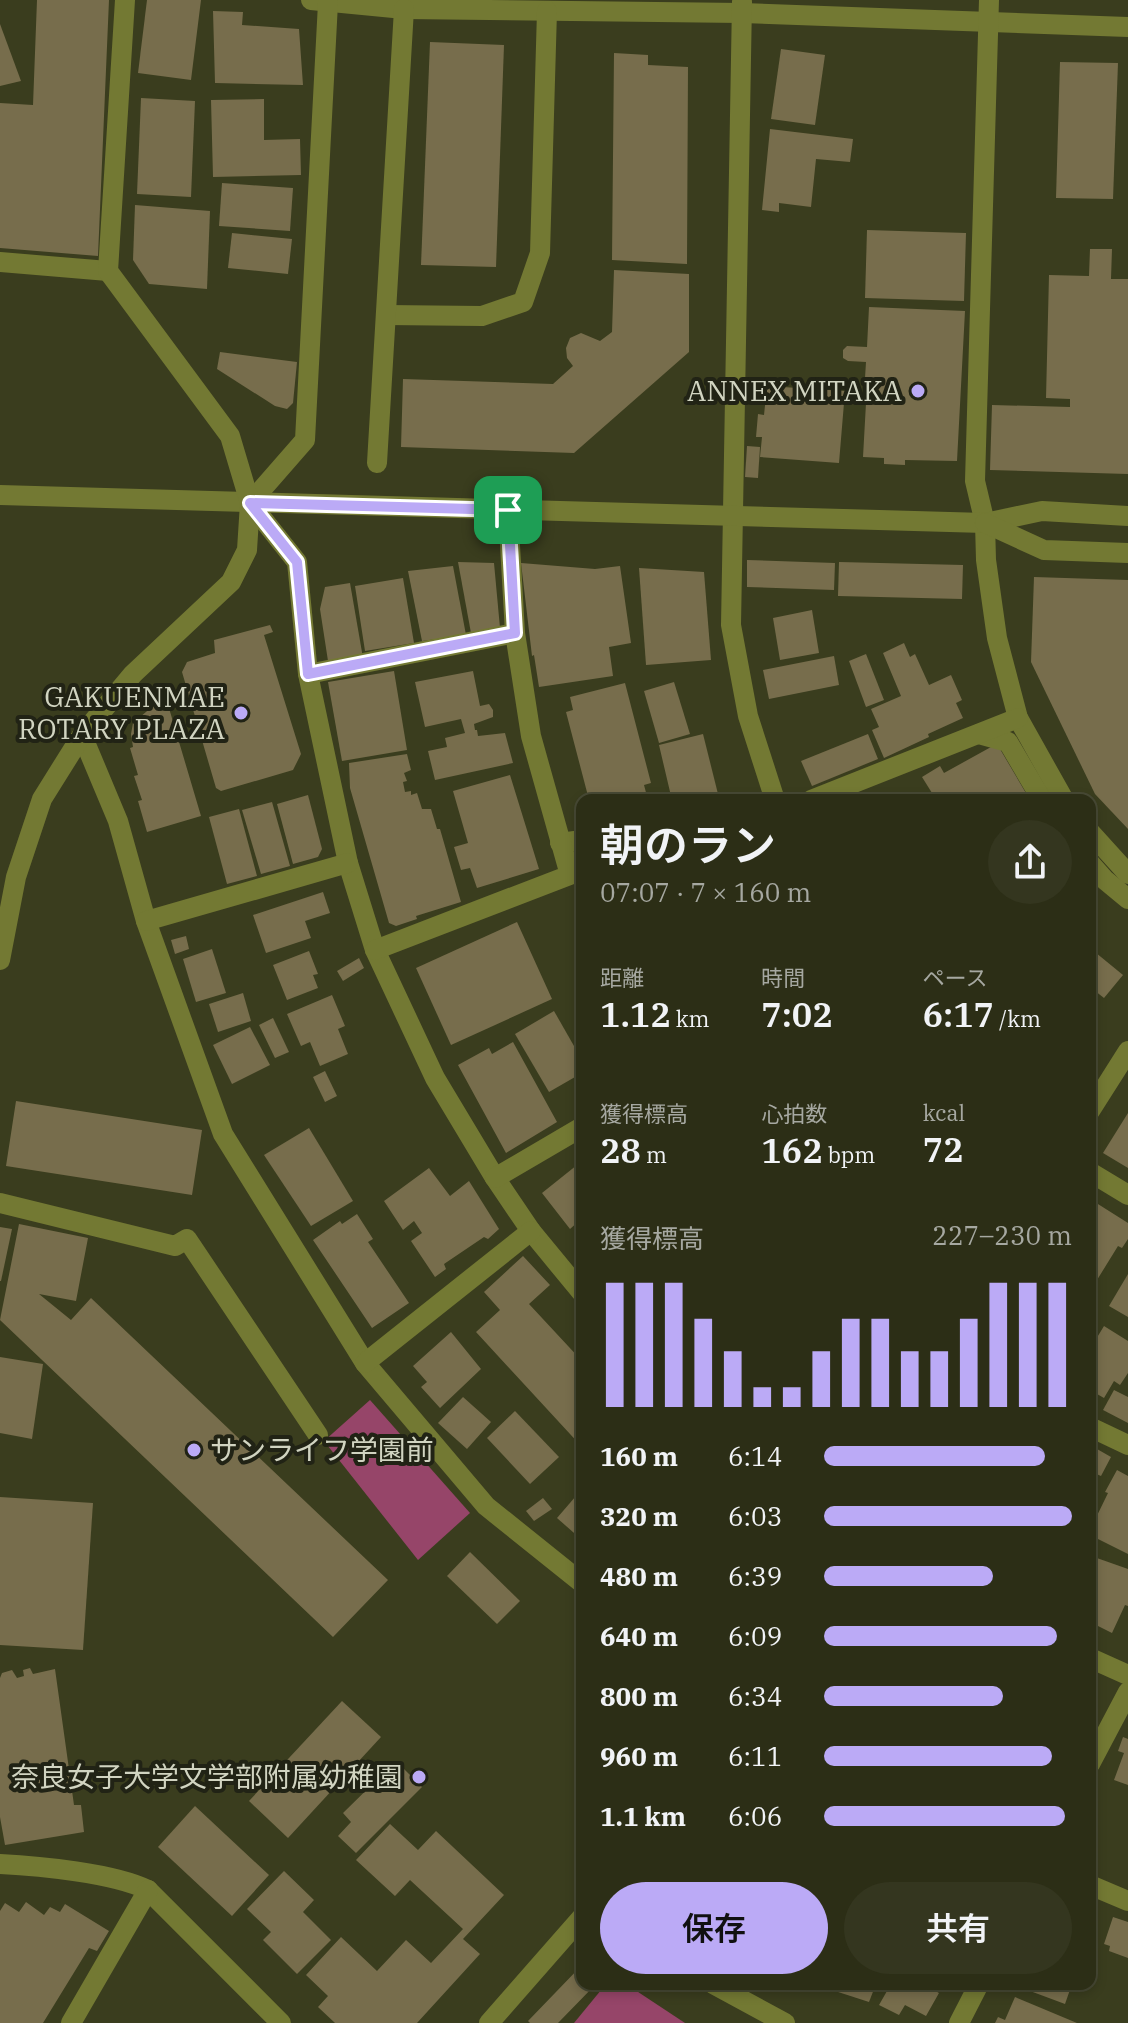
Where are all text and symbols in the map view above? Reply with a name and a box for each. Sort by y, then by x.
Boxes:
place label: ANNEX MITAKA [687,372,902,409]
marker: ANNEX MITAKA [909,382,927,400]
pin [474,476,542,544]
icon: arrive [486,488,530,532]
place label: GAKUENMAE ROTARY PLAZA [18,678,225,747]
marker: GAKUENMAE ROTARY PLAZA [232,704,250,722]
text: 朝のラン [600,816,776,873]
button: share [988,820,1072,904]
text: 07:07 · 7 × 160 m [600,875,811,909]
text: 距離 [600,963,644,992]
text: 時間 [761,963,805,992]
text: ペース [923,963,988,992]
text: 1.12 [600,992,671,1036]
text: 7:02 [761,992,833,1036]
text: 6:17 [923,992,994,1036]
text: km [671,1004,710,1033]
text: /km [994,1004,1041,1033]
text: kcal [923,1098,965,1127]
text: 獲得標高 [600,1099,688,1128]
text: 心拍数 [761,1099,827,1128]
text: 72 [923,1127,963,1171]
text: 28 [600,1128,641,1172]
text: 162 [761,1128,823,1172]
text: m [641,1140,667,1169]
text: bpm [823,1140,875,1169]
text: 227–230 m [932,1218,1072,1252]
text: 獲得標高 [600,1221,704,1255]
place label: サンライフ学園前 [210,1431,434,1468]
text: 160 m [600,1439,678,1473]
text: 6:14 [728,1439,782,1473]
marker: サンライフ学園前 [185,1441,203,1459]
text: 320 m [600,1499,678,1533]
text: 6:03 [728,1499,782,1533]
text: 480 m [600,1559,678,1593]
text: 6:39 [728,1559,782,1593]
text: 640 m [600,1619,678,1653]
text: 6:09 [728,1619,782,1653]
text: 800 m [600,1679,678,1713]
text: 6:34 [728,1679,782,1713]
text: 960 m [600,1739,678,1773]
text: 6:11 [728,1739,782,1773]
place label: 奈良女子大学文学部附属幼稚園 [11,1758,403,1795]
marker: 奈良女子大学文学部附属幼稚園 [410,1768,428,1786]
text: 1.1 km [600,1799,686,1833]
text: 6:06 [728,1799,782,1833]
button: 保存 [600,1882,828,1974]
button: 共有 [844,1882,1072,1974]

